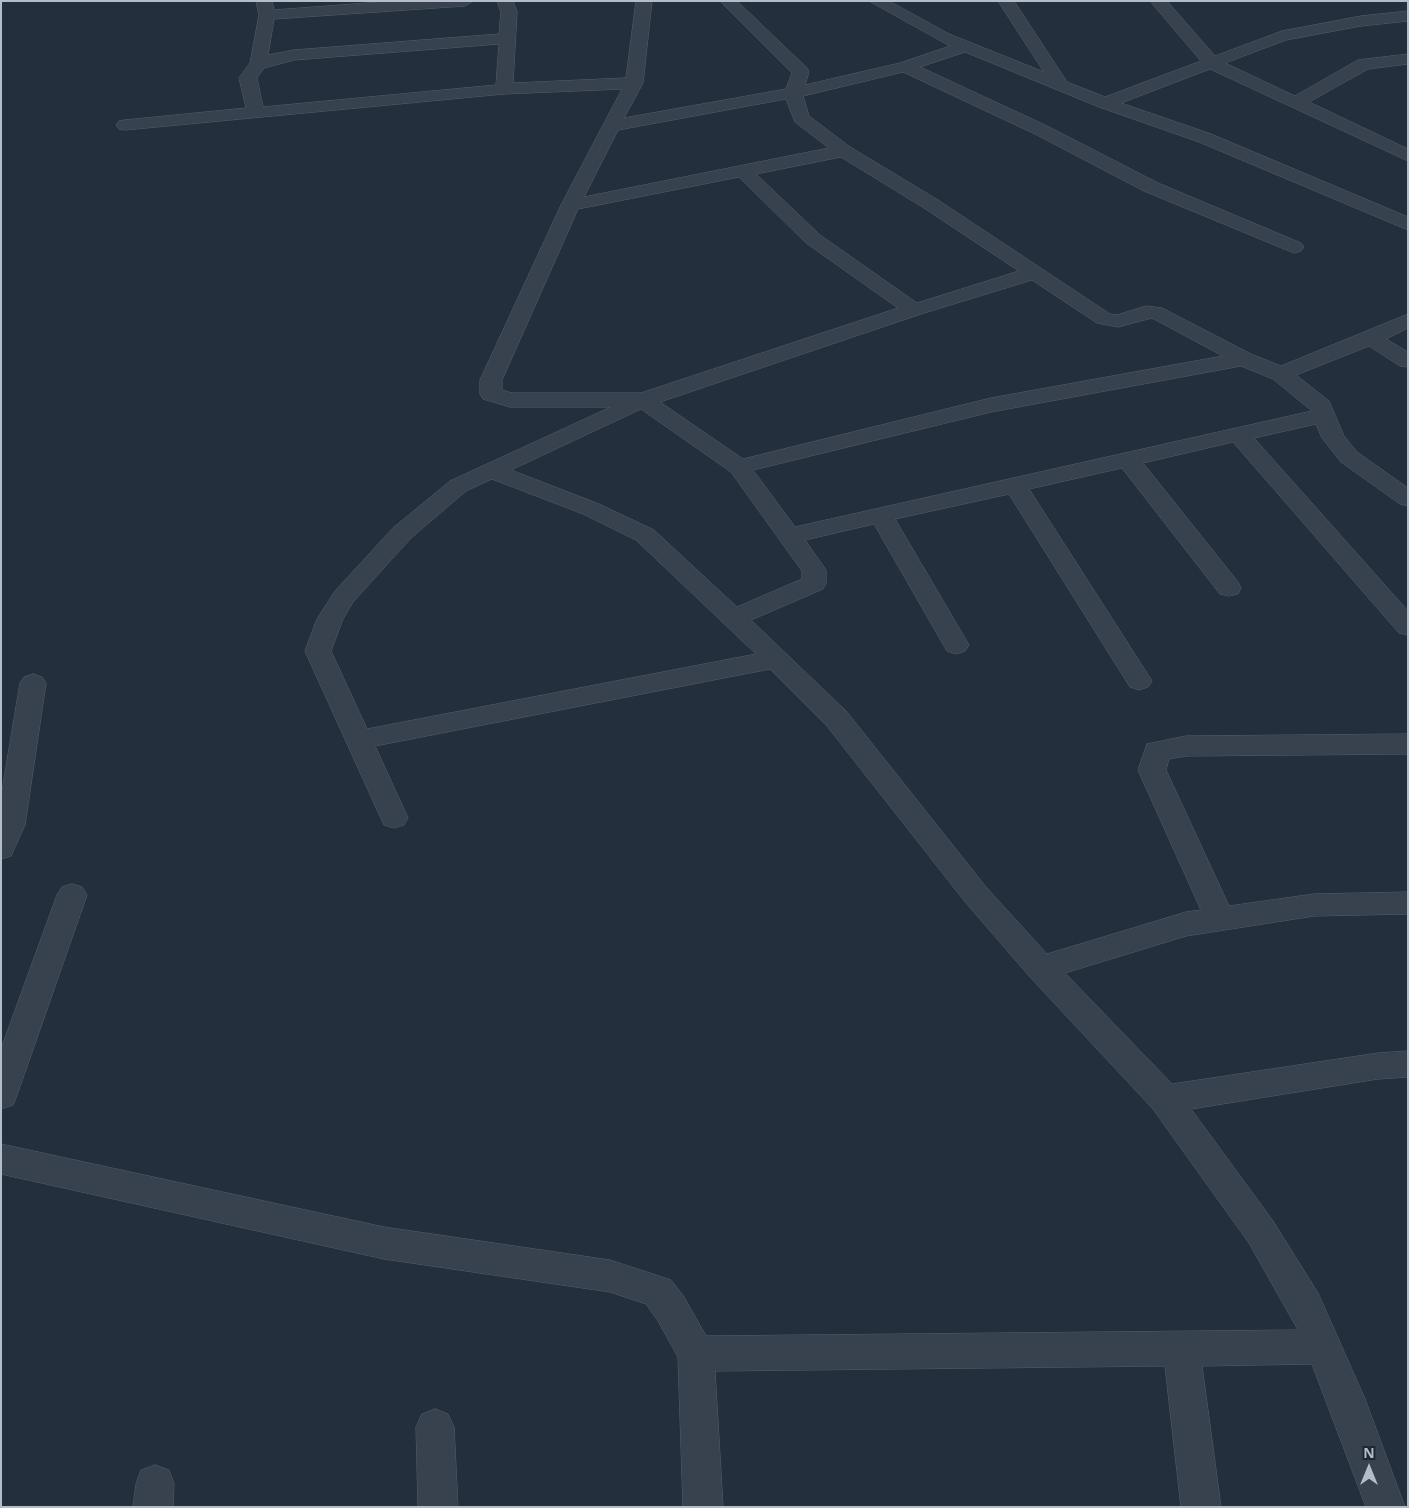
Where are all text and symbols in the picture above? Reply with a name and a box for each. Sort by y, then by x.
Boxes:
north arrow [1344,1443,1394,1493]
text: N [1363,1443,1375,1462]

